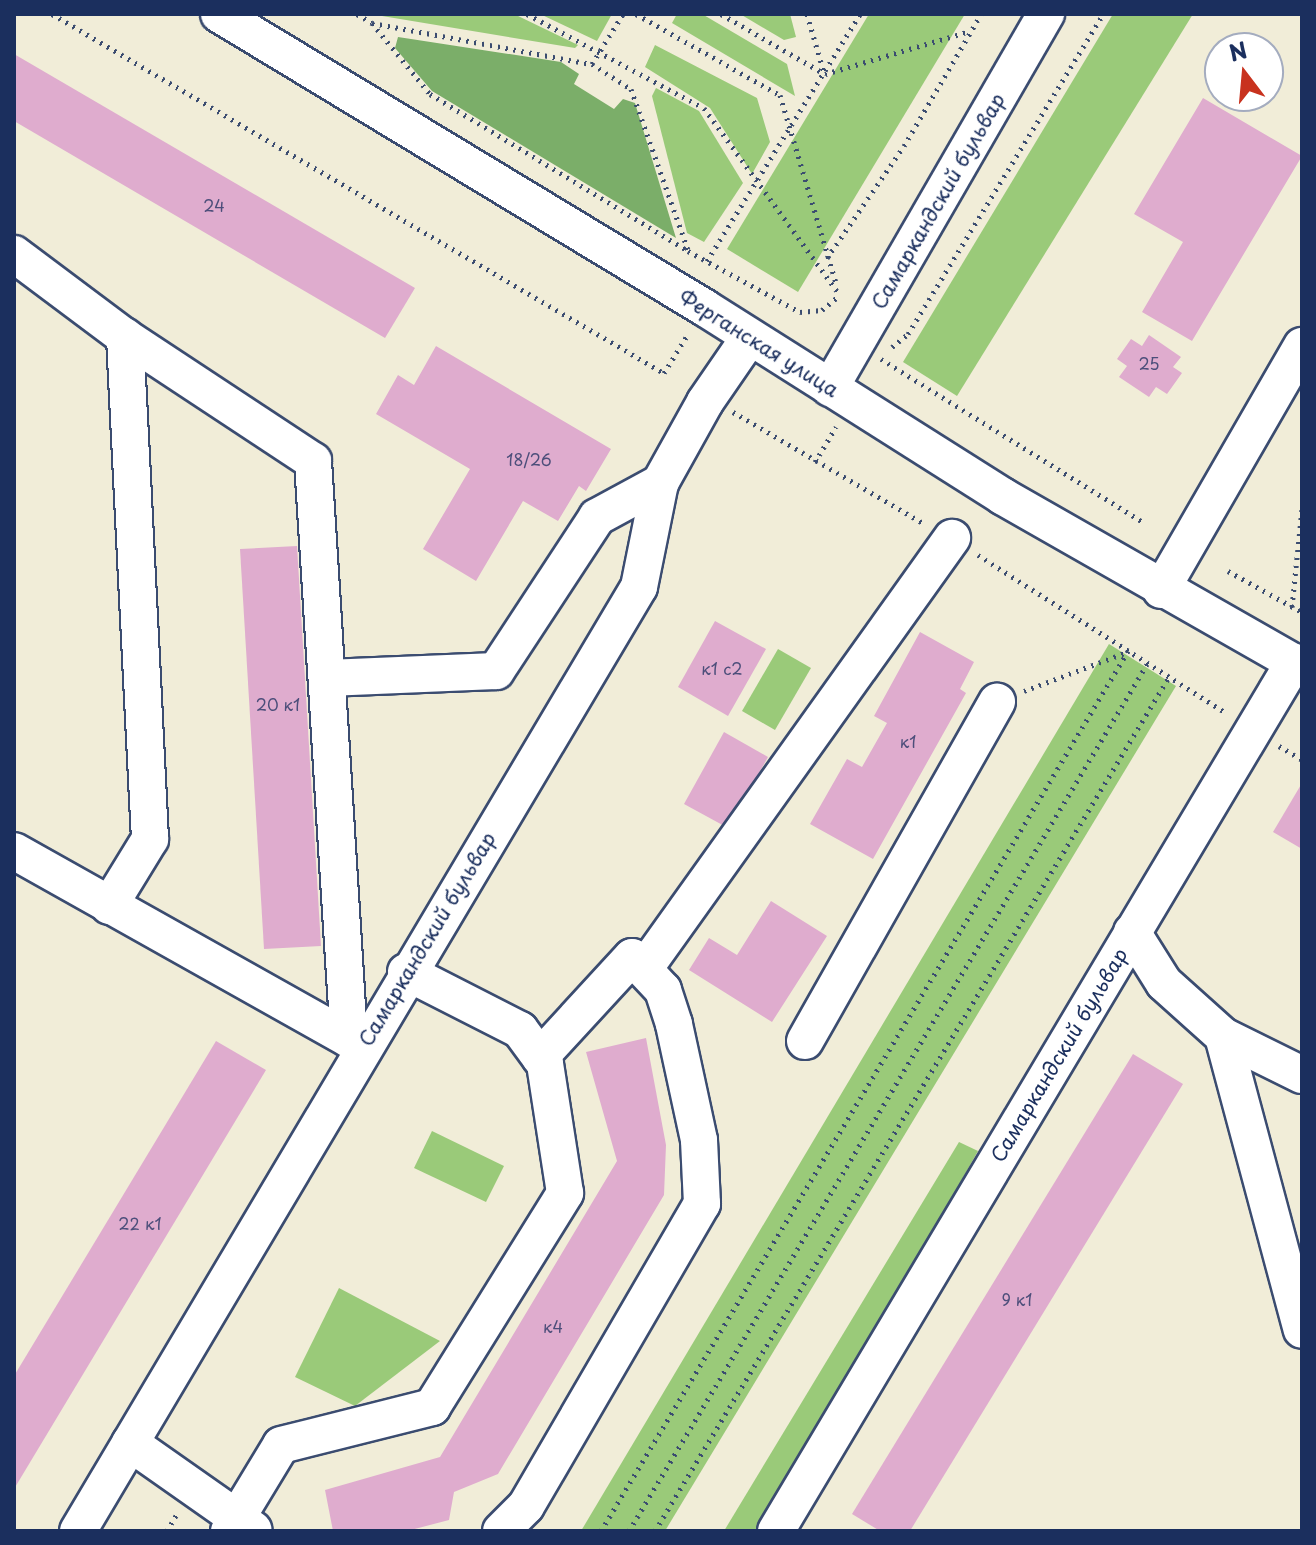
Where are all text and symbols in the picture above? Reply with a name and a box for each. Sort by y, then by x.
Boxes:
north arrow [1204,32,1284,112]
text: N [1225,32,1251,69]
street label: Самаркандский бульвар [866,89,1010,313]
house number: 24 [203,195,225,215]
street label: Ферганская улица [675,284,843,402]
house number: 25 [1138,353,1160,373]
house number: 18/26 [506,449,552,469]
house number: к1 с2 [701,658,743,678]
house number: 20 к1 [256,694,300,714]
house number: к1 [900,731,916,751]
street label: Самаркандский бульвар [354,828,500,1050]
street label: Самаркандский бульвар [986,944,1132,1166]
house number: 22 к1 [118,1213,162,1233]
house number: 9 к1 [1001,1289,1033,1309]
house number: к4 [543,1316,563,1336]

